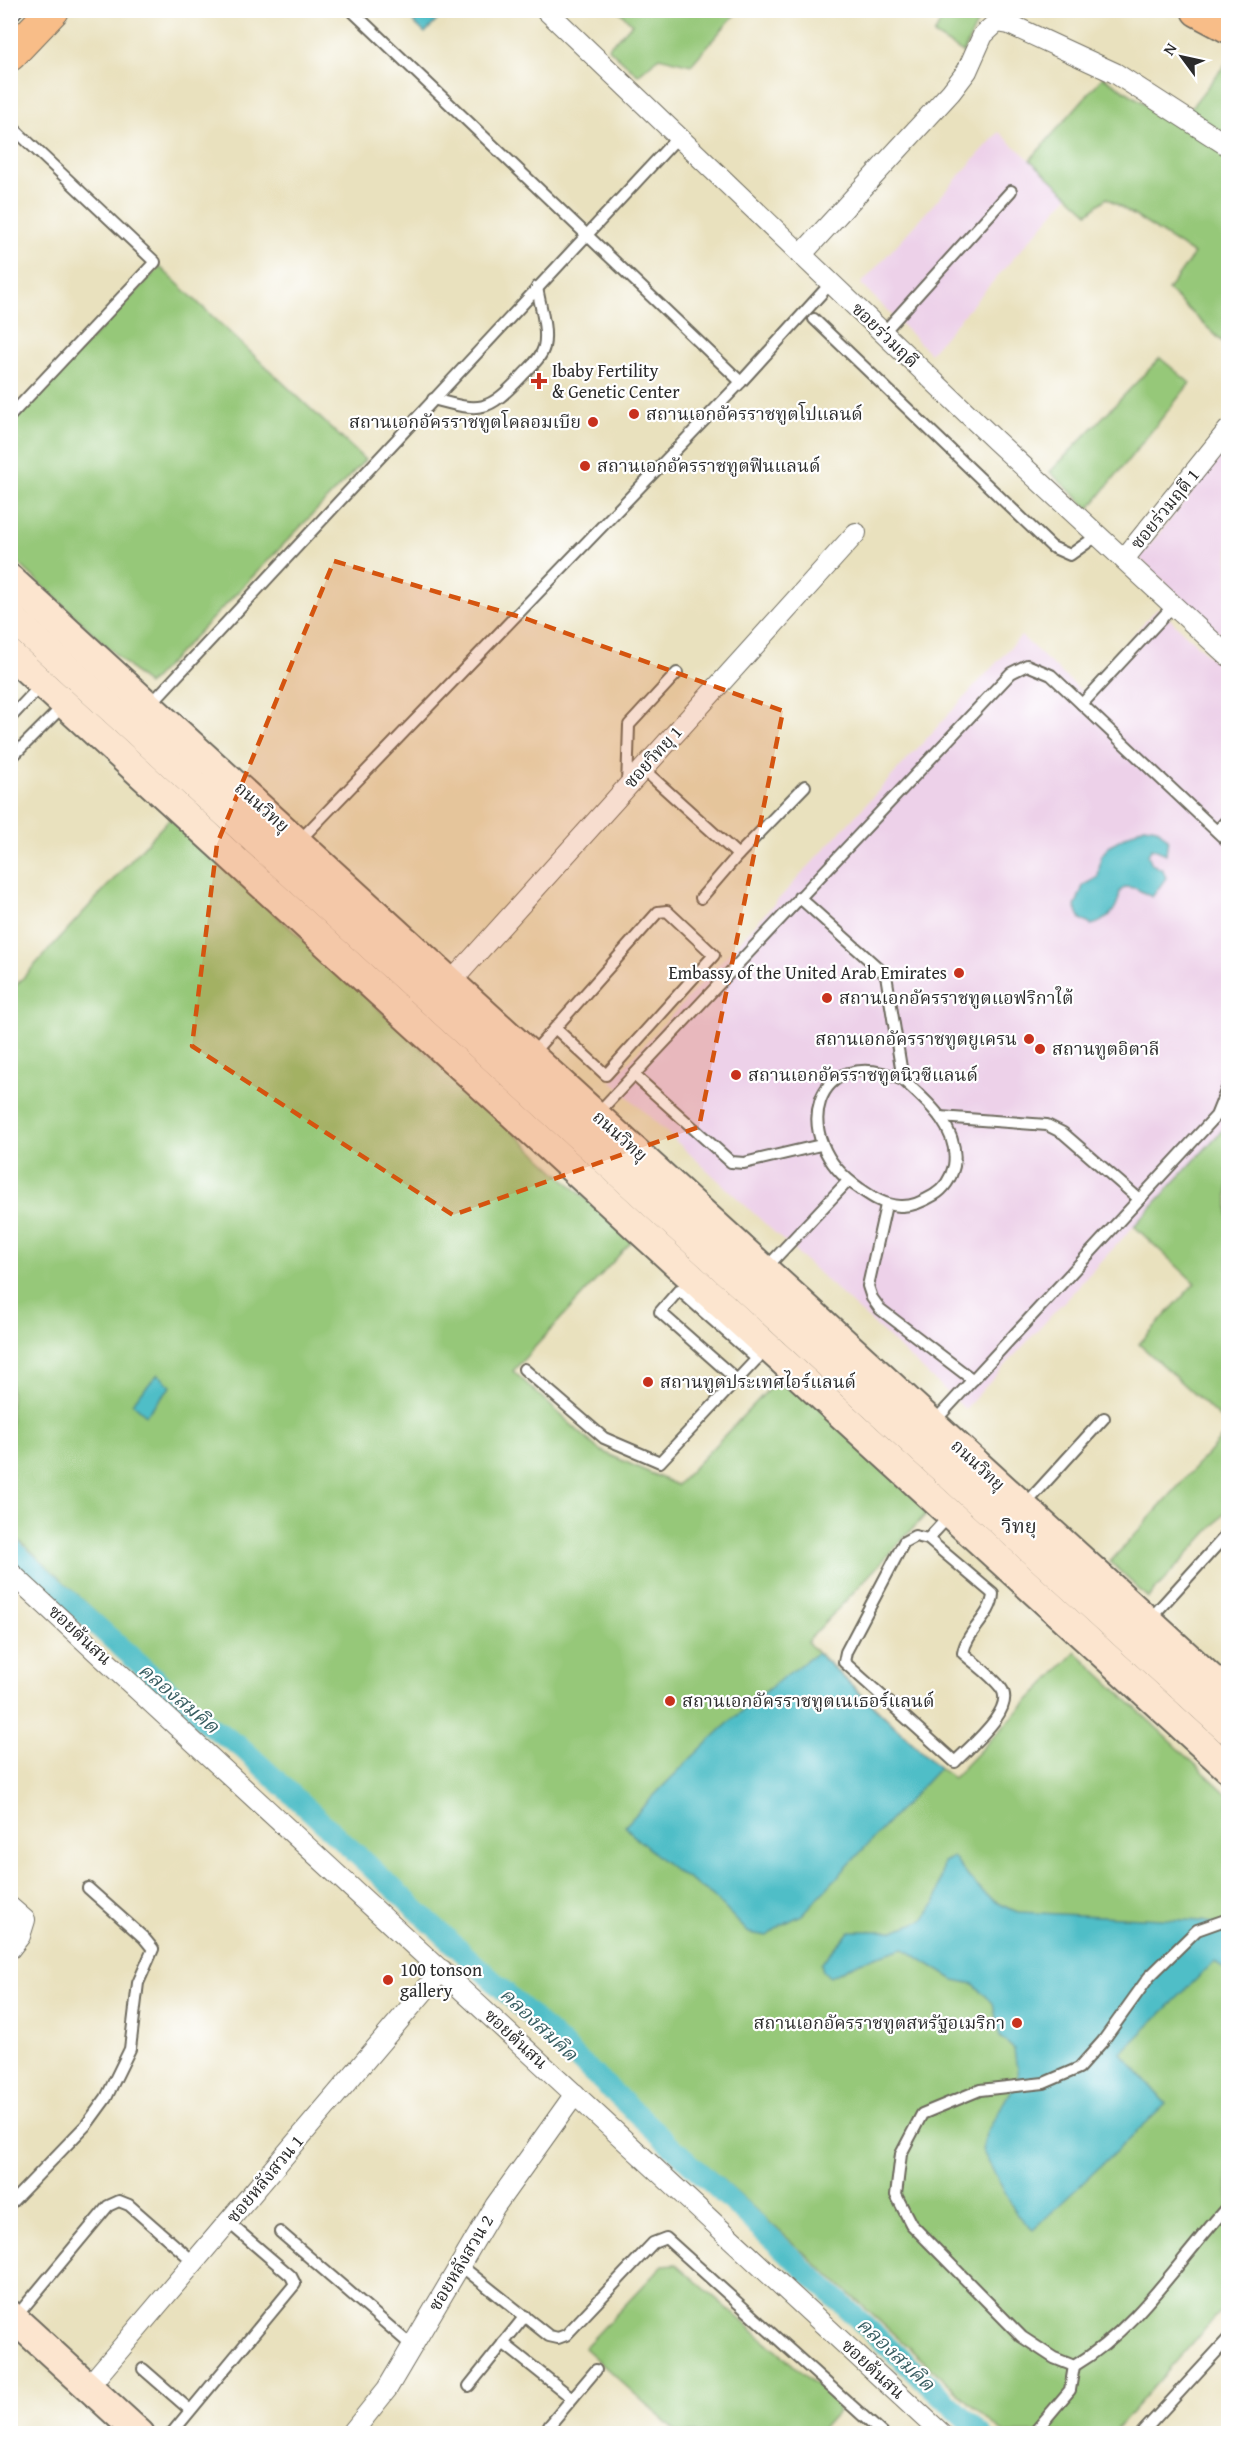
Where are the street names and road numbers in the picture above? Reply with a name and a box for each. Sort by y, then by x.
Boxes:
street label: ซอยร่วมฤดี [846,296,925,374]
street label: ซอยร่วมฤดี 1 [1123,462,1206,555]
street label: ซอยวิทยุ 1 [617,719,688,794]
street label: ถนนวิทยุ [229,775,296,839]
street label: ถนนวิทยุ [587,1104,654,1168]
street label: ถนนวิทยุ [945,1432,1012,1497]
street label: ซอยต้นสน [42,1598,118,1671]
street label: ซอยต้นสน [478,2002,554,2075]
street label: ซอยหลังสวน 1 [220,2129,310,2229]
street label: ซอยหลังสวน 2 [421,2209,500,2316]
street label: ซอยต้นสน [835,2332,911,2405]

